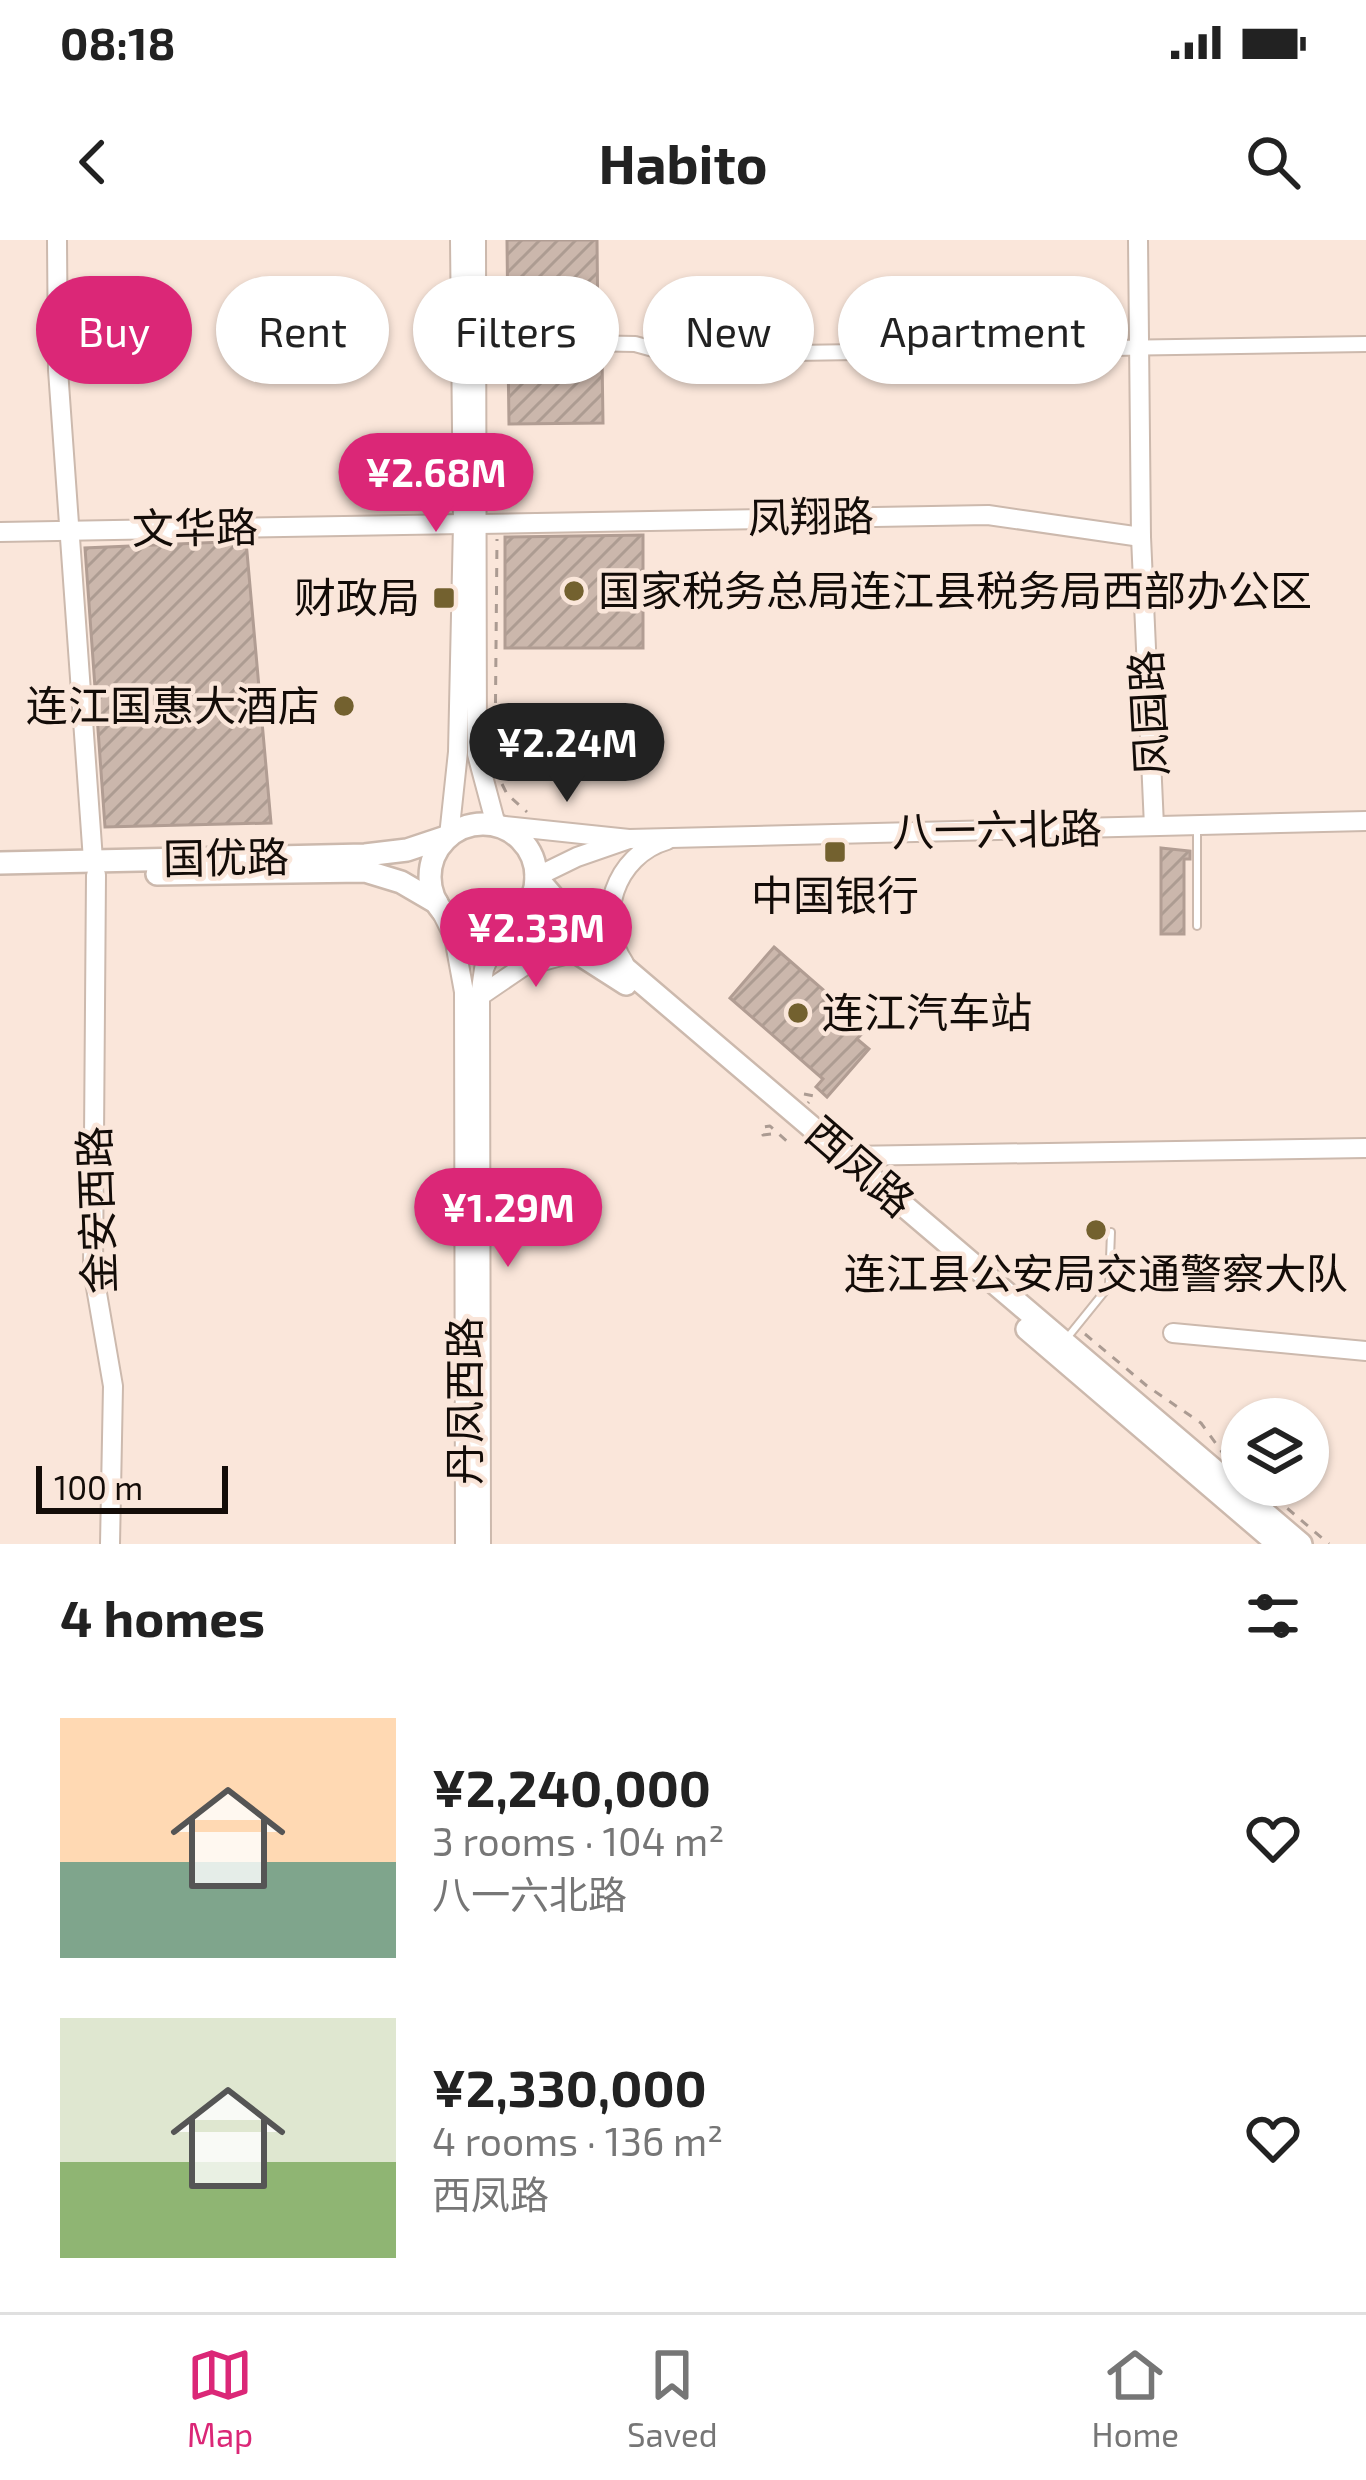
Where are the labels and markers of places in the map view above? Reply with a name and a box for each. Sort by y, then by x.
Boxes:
pin: ¥2.68M [338,433,534,535]
place label: 国家税务总局连江县税务局西部办公区 [598,564,1312,614]
place label: 财政局 [294,571,420,621]
marker: 国家税务总局连江县税务局西部办公区 [561,578,587,604]
marker: 财政局 [431,585,457,611]
place label: 连江国惠大酒店 [26,679,320,729]
marker: 连江国惠大酒店 [331,693,357,719]
pin: ¥2.24M [469,703,665,805]
marker: 中国银行 [822,839,848,865]
place label: 中国银行 [751,869,919,919]
pin: ¥2.33M [438,888,634,990]
place label: 连江汽车站 [822,986,1032,1036]
marker: 连江汽车站 [785,1000,811,1026]
pin: ¥1.29M [410,1168,606,1270]
marker: 连江县公安局交通警察大队 [1083,1217,1109,1243]
place label: 连江县公安局交通警察大队 [844,1247,1348,1297]

